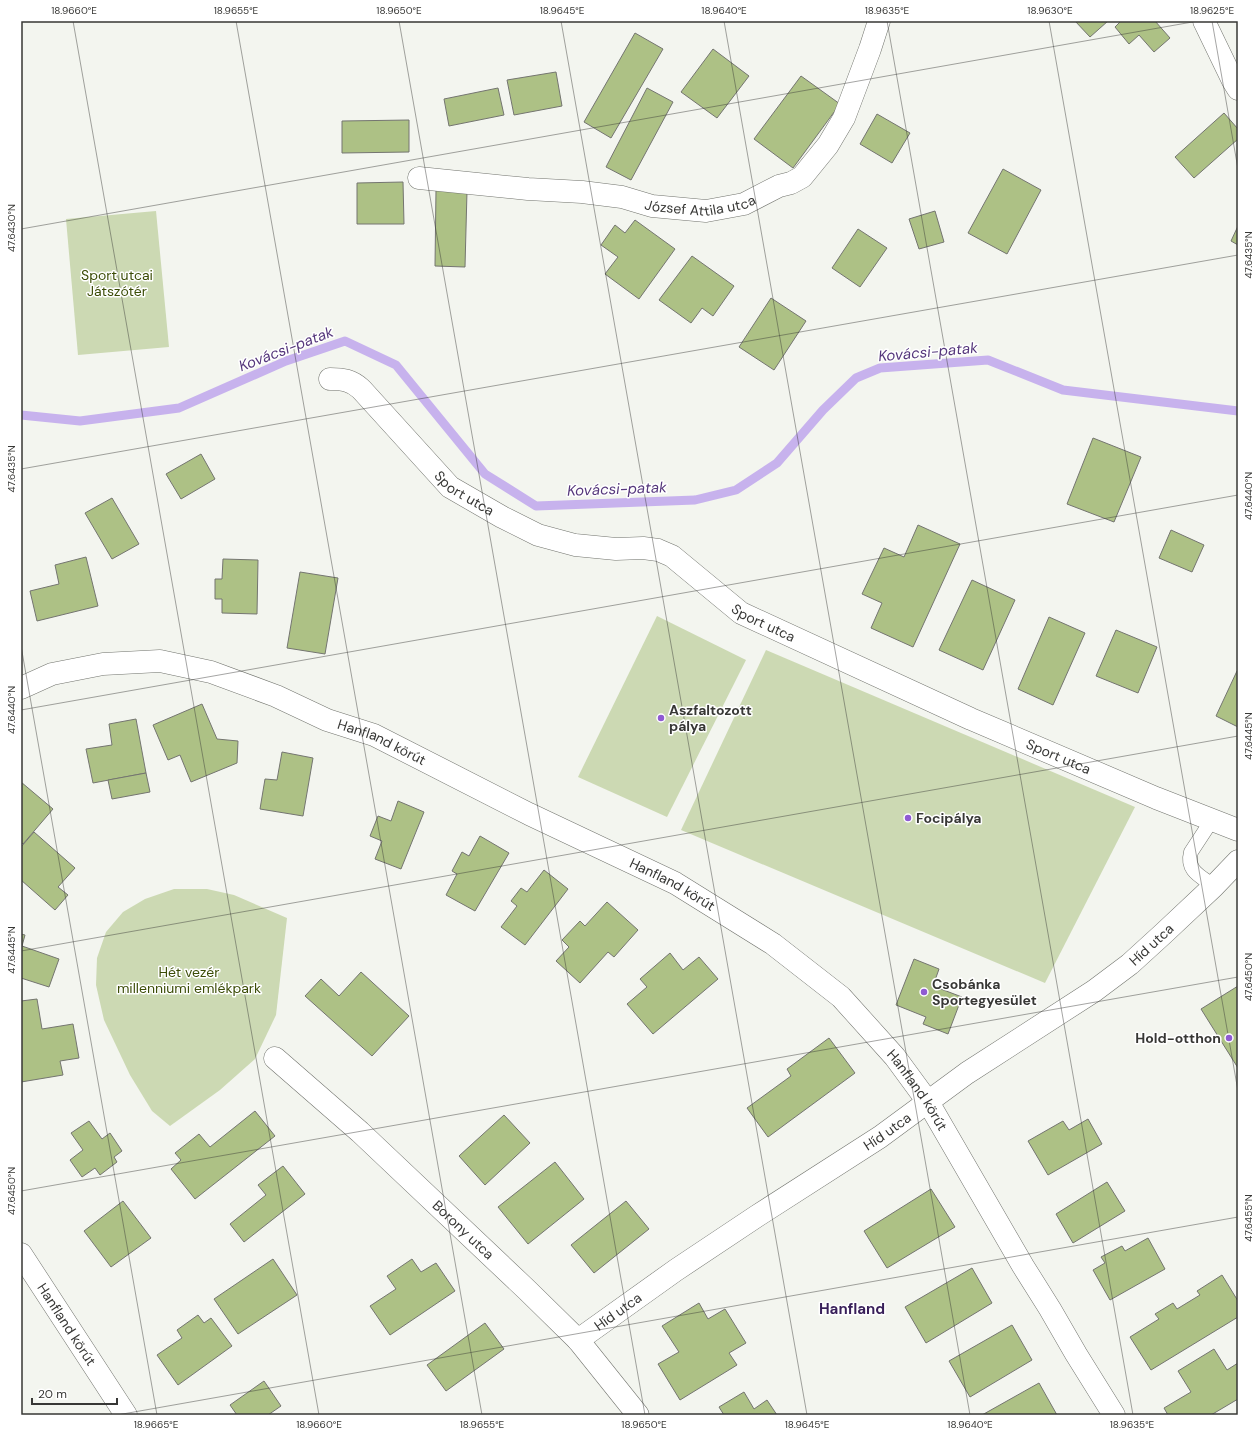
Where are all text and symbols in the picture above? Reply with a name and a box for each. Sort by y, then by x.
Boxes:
text: 18.9660°E [51,4,97,17]
text: 18.9655°E [214,4,259,17]
text: 18.9650°E [376,4,422,17]
text: 18.9645°E [540,4,585,17]
text: 18.9640°E [701,4,747,17]
text: 18.9635°E [865,4,910,17]
text: 18.9630°E [1027,4,1073,17]
text: 18.9625°E [1190,4,1234,17]
street label: József Attila utca [643,191,759,220]
text: 47.6430°N [5,204,18,252]
text: 47.6435°N [1242,231,1255,279]
park label: Sport utcai Játszótér [81,266,153,300]
water label: Kovácsi-patak [236,322,336,376]
water label: Kovácsi-patak [877,338,979,366]
text: 47.6435°N [5,445,18,493]
street label: Sport utca [430,467,497,519]
text: 47.6440°N [1242,472,1255,520]
water label: Kovácsi-patak [567,477,668,501]
street label: Sport utca [728,600,798,646]
text: 47.6440°N [5,686,18,734]
place label: Aszfaltozott pálya [669,701,752,735]
text: 47.6445°N [1242,712,1255,760]
marker: Aszfaltozott pálya [656,713,666,723]
street label: Hanfland körút [335,715,429,769]
street label: Sport utca [1023,735,1094,778]
place label: Focipálya [916,809,982,827]
marker: Focipálya [903,813,913,823]
street label: Hanfland körút [627,854,719,915]
street label: Híd utca [1125,920,1177,969]
text: 47.6445°N [5,926,18,974]
text: 47.6450°N [1242,953,1255,1001]
park label: Hét vezér millenniumi emlékpark [117,963,261,997]
place label: Csobánka Sportegyesület [932,975,1037,1009]
marker: Csobánka Sportegyesület [919,987,929,997]
place label: Hold-otthon [1135,1029,1221,1047]
marker: Hold-otthon [1224,1033,1234,1043]
street label: Hanfland körút [883,1045,952,1134]
street label: Híd utca [860,1108,914,1154]
text: 47.6450°N [5,1167,18,1215]
text: 47.6455°N [1242,1194,1255,1242]
street label: Borony utca [429,1196,498,1263]
street label: Hanfland körút [33,1280,100,1369]
street label: Híd utca [591,1288,645,1335]
district label: Hanfland [819,1299,885,1319]
scale bar [32,1380,117,1406]
text: 20 m [38,1386,67,1402]
text: 18.9665°E [134,1418,179,1431]
text: 18.9660°E [296,1418,342,1431]
text: 18.9655°E [460,1418,505,1431]
text: 18.9650°E [621,1418,667,1431]
text: 18.9645°E [785,1418,830,1431]
text: 18.9640°E [947,1418,993,1431]
text: 18.9635°E [1110,1418,1155,1431]

